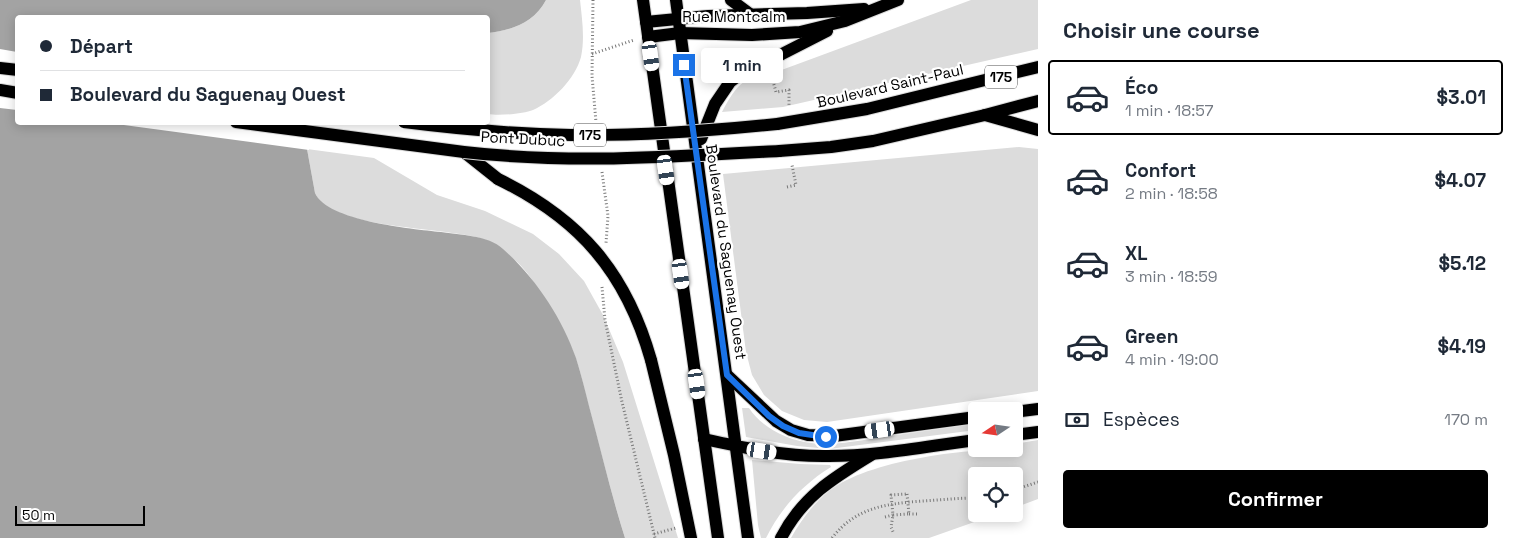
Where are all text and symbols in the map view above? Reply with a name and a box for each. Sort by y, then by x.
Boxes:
street label: Rue Montcalm [682,7,786,26]
text: Choisir une course [1063,16,1260,44]
text: Départ [70,34,133,59]
car [641,40,660,72]
callout: 1 min [702,48,784,82]
route end [673,54,695,76]
text: 1 min [722,55,762,76]
street label: Boulevard Saint-Paul [815,59,965,112]
road number: 175 [985,66,1017,88]
icon: car [1065,75,1110,120]
text: Éco [1125,75,1158,100]
text: Boulevard du Saguenay Ouest [70,82,346,107]
text: $3.01 [1437,85,1486,110]
text: 1 min · 18:57 [1125,100,1214,121]
road number: 175 [574,124,606,146]
street label: Pont Dubuc [480,127,566,150]
street label: Boulevard du Saguenay Ouest [702,143,751,361]
car [656,154,675,186]
icon: car [1065,158,1110,203]
text: Confort [1125,158,1196,183]
text: $4.07 [1435,168,1486,193]
text: 2 min · 18:58 [1125,183,1218,204]
icon: car [1065,241,1110,286]
text: XL [1125,241,1148,266]
text: $5.12 [1439,251,1486,276]
car [671,258,690,290]
text: 3 min · 18:59 [1125,266,1218,287]
icon: car [1065,324,1110,369]
text: Green [1125,324,1178,349]
text: $4.19 [1437,334,1486,359]
text: 4 min · 19:00 [1125,349,1219,370]
car [687,368,706,400]
north arrow [968,402,1022,458]
map controls [968,402,1023,522]
icon: cash [1063,406,1091,434]
text: Espèces [1103,407,1180,432]
text: 170 m [1444,409,1488,430]
car [864,420,895,440]
route start [815,426,837,448]
car [746,441,777,461]
button: locate [968,467,1023,522]
button: Confirmer [1063,470,1488,528]
scale bar [15,503,145,526]
text: 50 m [22,506,55,524]

